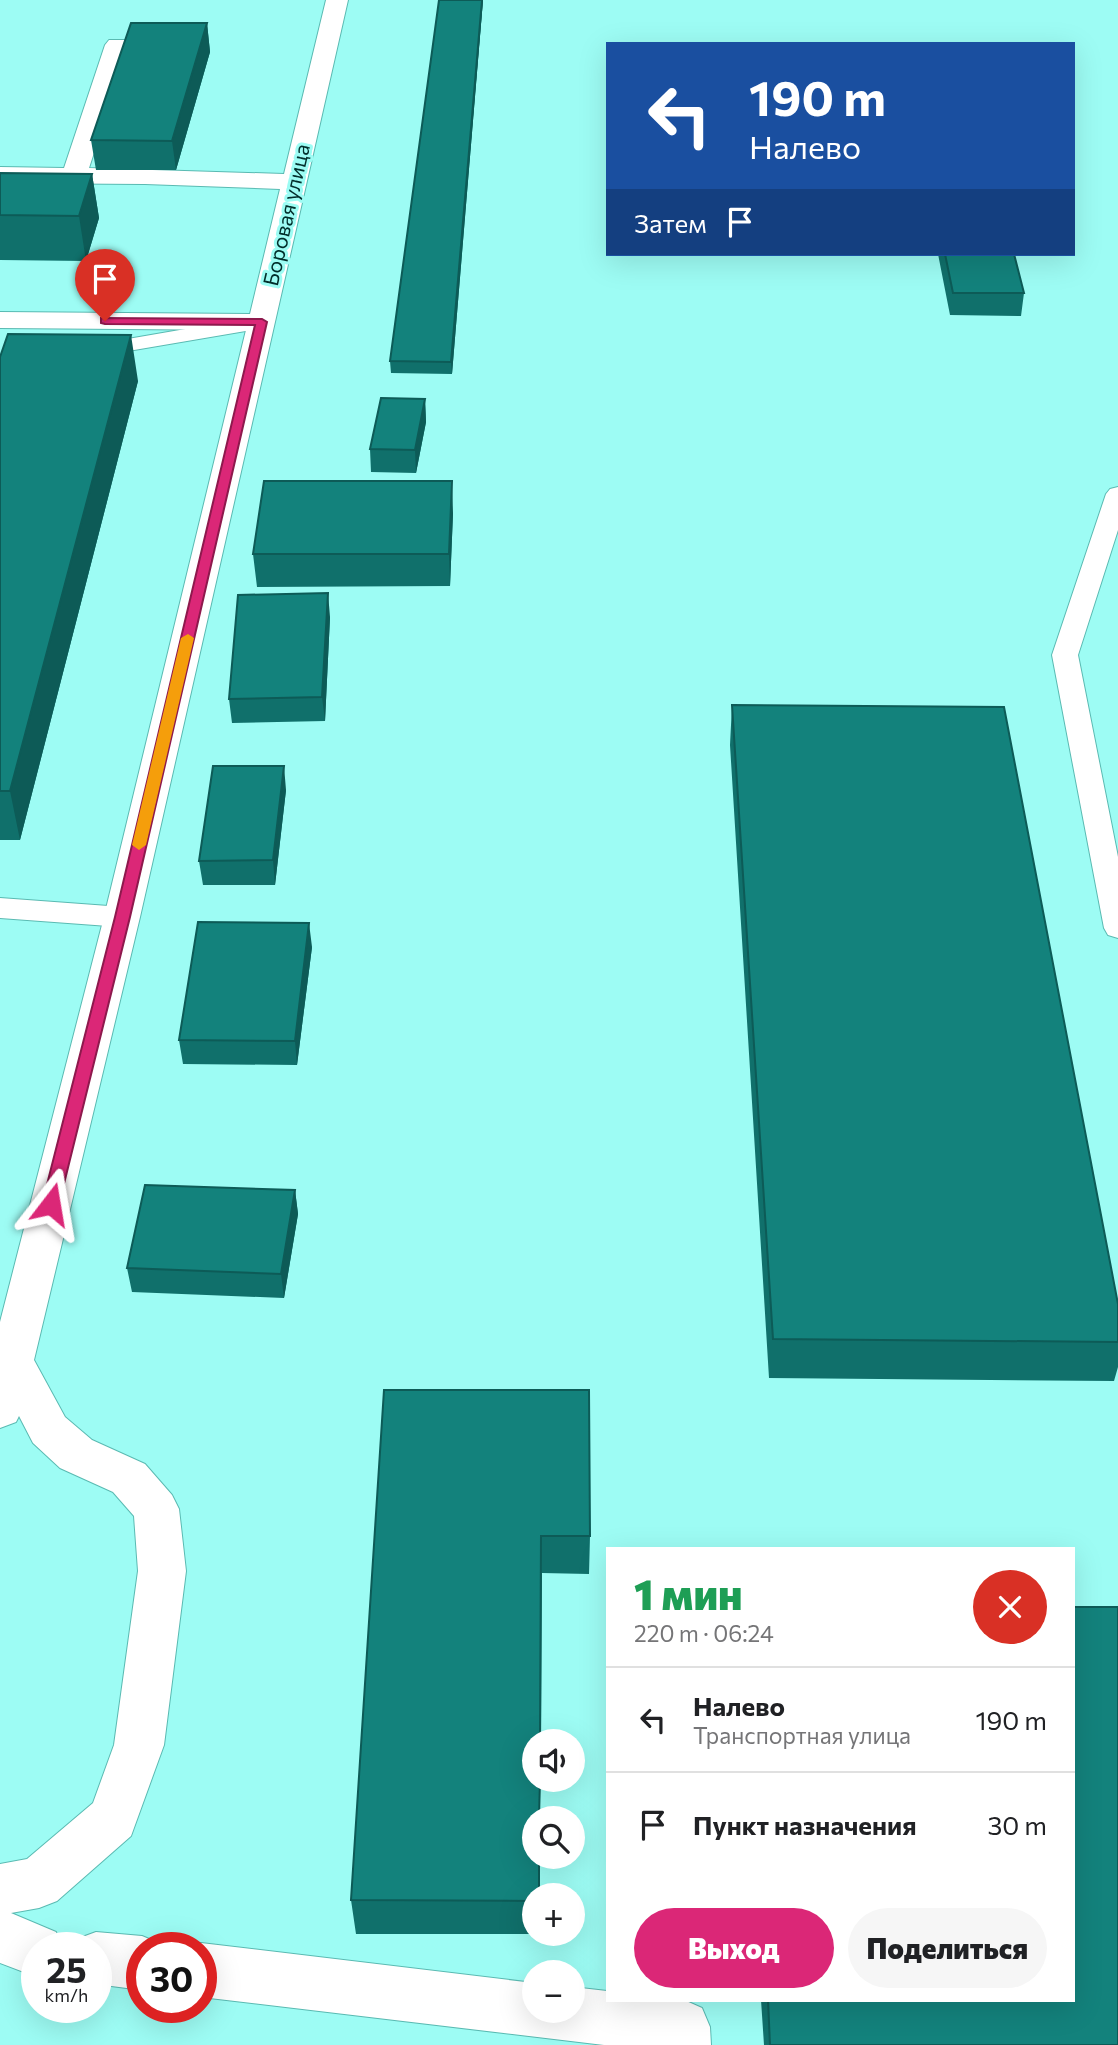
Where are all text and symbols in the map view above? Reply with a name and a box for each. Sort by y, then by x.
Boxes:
text: 190 m [749,66,886,126]
icon: left [634,70,725,161]
text: Налево [749,126,861,166]
street label: Боровая улица [257,141,314,288]
icon: arrive [721,203,759,241]
text: Затем [634,207,707,238]
pin [75,249,135,321]
icon: arrive [86,260,124,298]
position arrow [14,1167,88,1241]
text: 1 мин [634,1567,743,1619]
button: close [973,1570,1047,1644]
text: 220 m · 06:24 [634,1619,774,1647]
text: Налево [693,1690,785,1721]
icon: left [634,1701,672,1739]
text: 190 m [975,1704,1047,1735]
text: Транспортная улица [693,1721,911,1749]
map controls [522,1729,585,2023]
button: sound [522,1729,585,1792]
button: search [522,1806,585,1869]
icon: arrive [634,1806,672,1844]
text: Пункт назначения [693,1809,917,1840]
text: 30 m [988,1809,1047,1840]
button: + [522,1883,585,1946]
button: Выход [634,1908,834,1988]
button: Поделиться [848,1908,1047,1988]
speed limit sign: 30 [126,1932,217,2023]
text: 25 [46,1947,87,1990]
button: − [522,1960,585,2023]
text: km/h [45,1984,88,2006]

